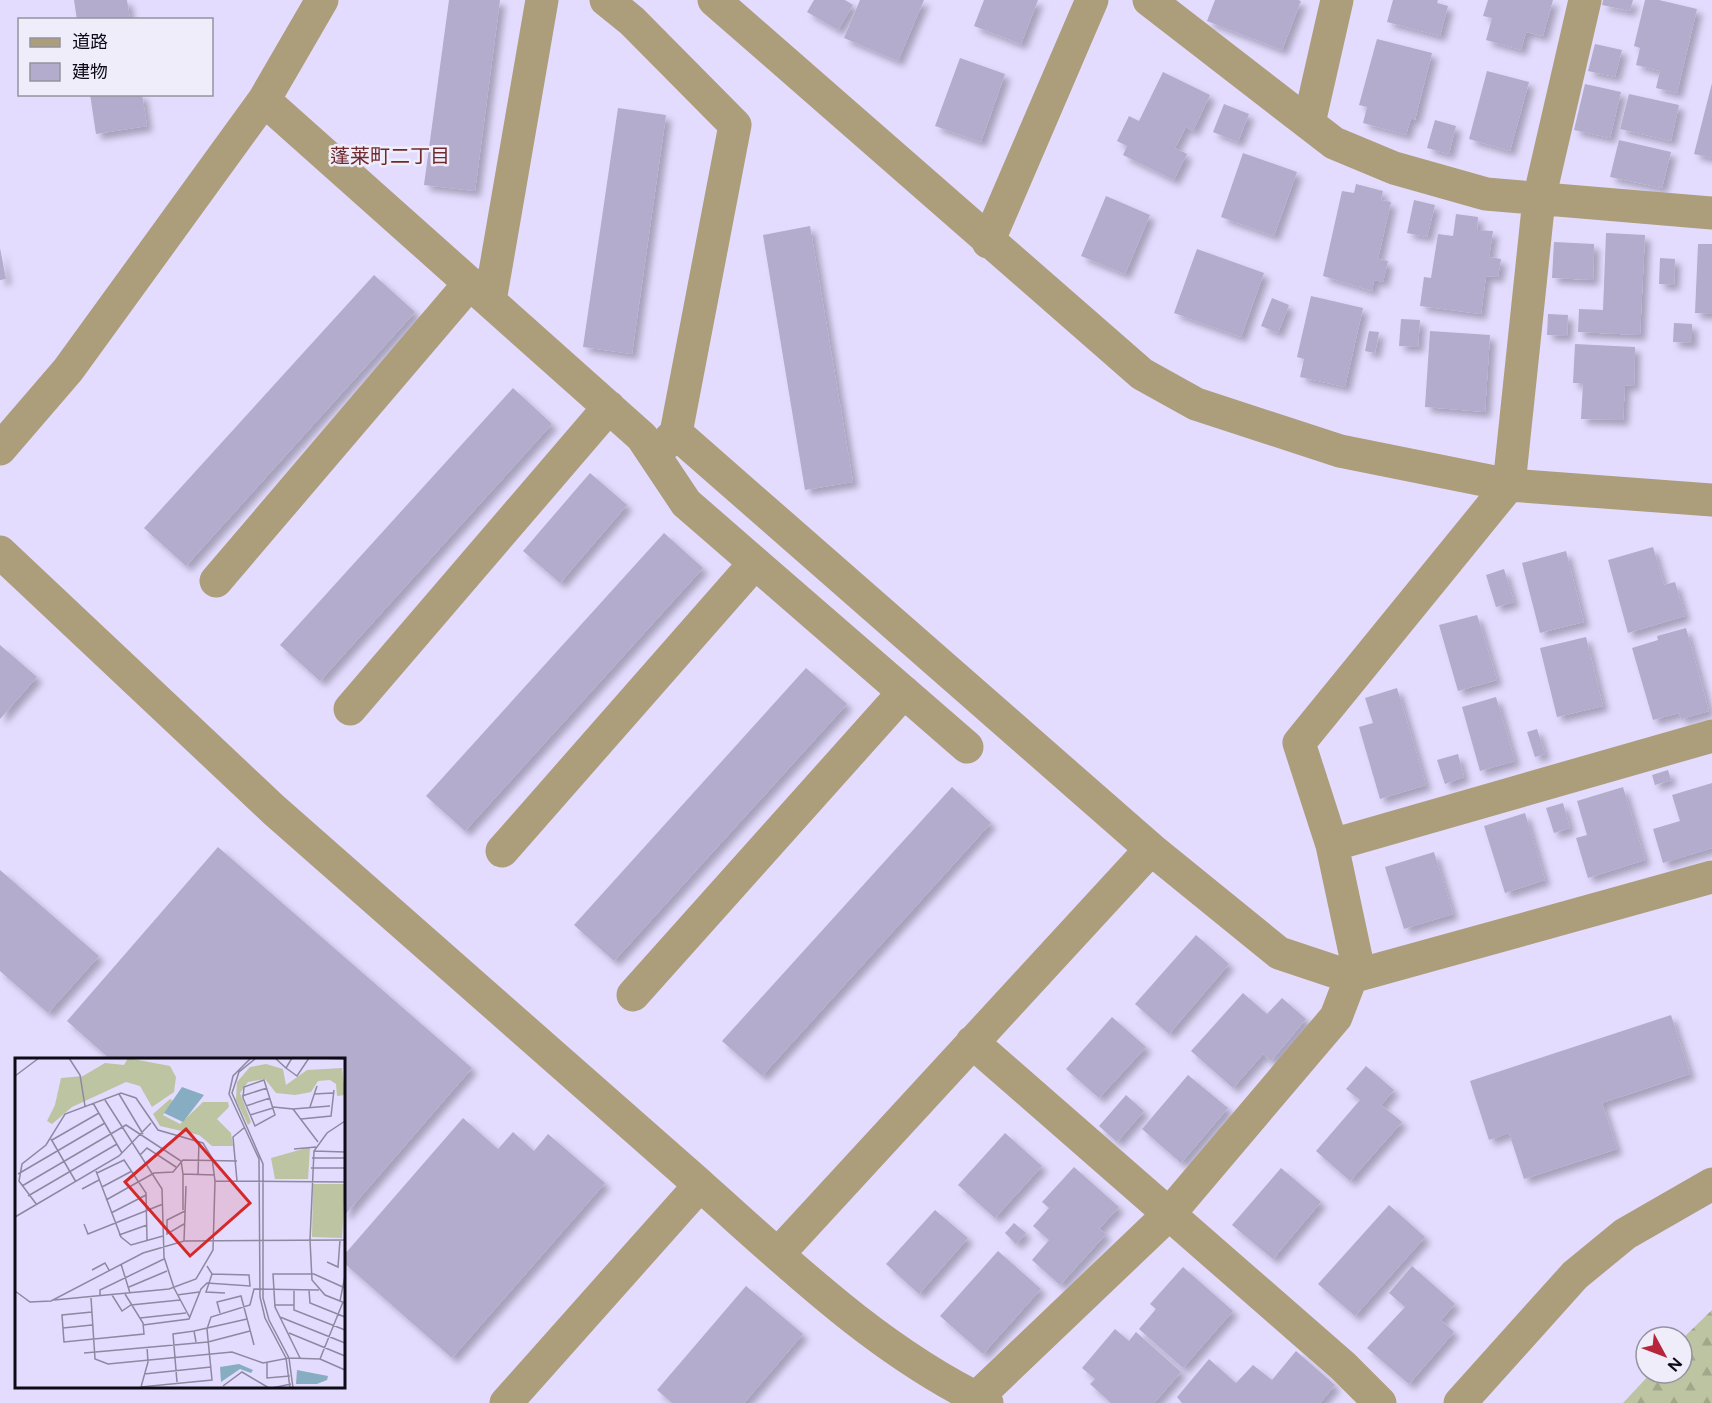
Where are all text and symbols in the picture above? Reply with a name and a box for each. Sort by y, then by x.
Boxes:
legend [18,18,213,96]
text: 道路 [72,31,108,53]
text: 建物 [72,61,108,83]
district label: 蓬莱町二丁目 [330,144,450,168]
inset map [15,1058,345,1388]
north arrow [1634,1325,1694,1385]
text: N [1664,1354,1686,1375]

